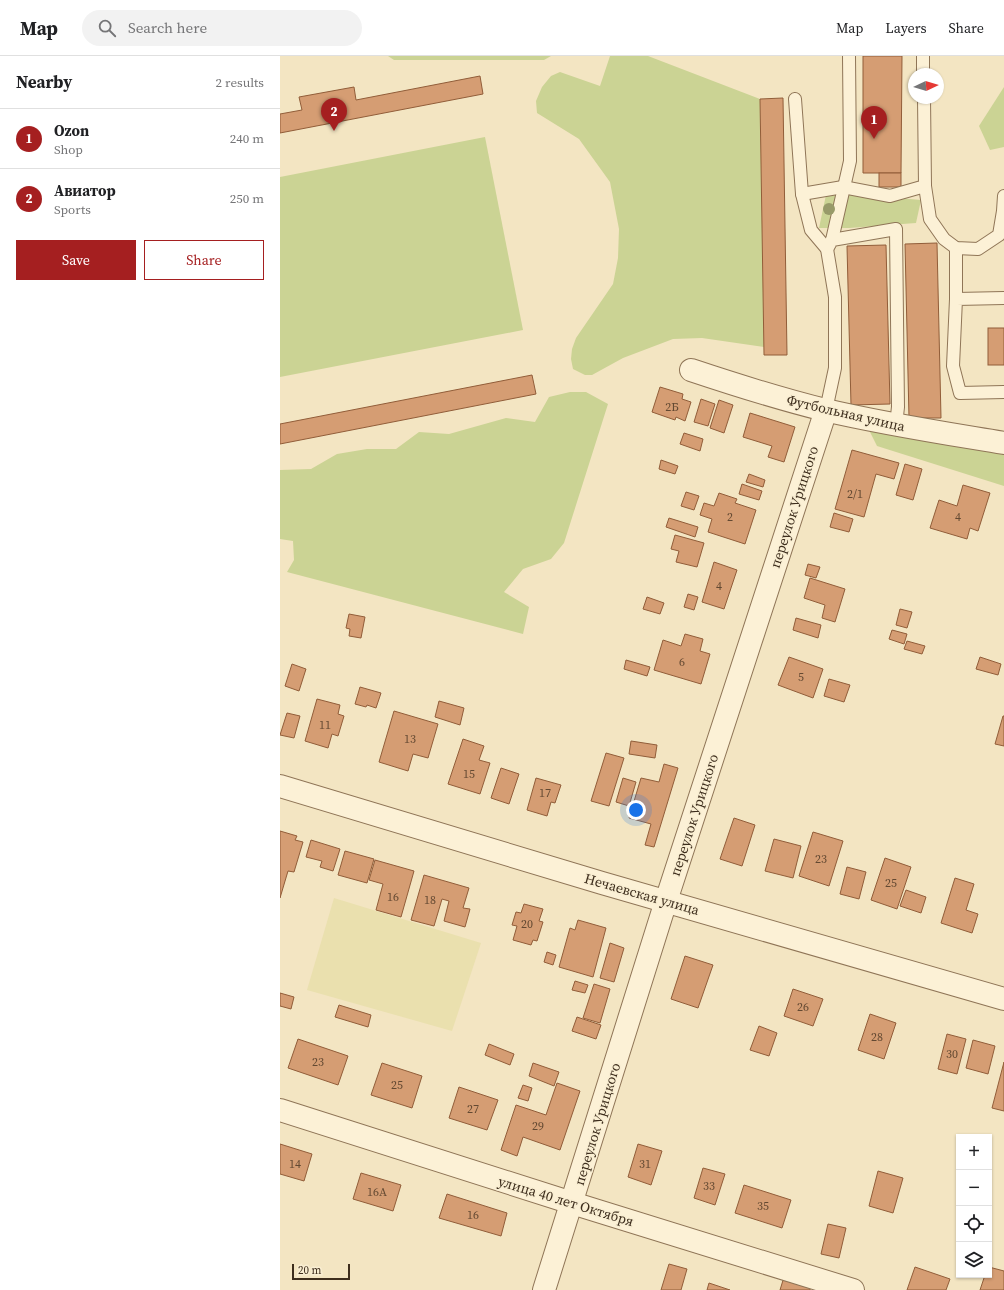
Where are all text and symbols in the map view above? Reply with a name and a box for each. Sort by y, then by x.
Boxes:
search box [82,10,362,46]
text: Map [20,15,58,41]
icon: search [96,17,118,39]
text: Search here [128,17,207,38]
text: Map [836,18,863,38]
text: Layers [885,18,927,38]
text: Share [949,18,984,38]
north arrow [908,68,944,104]
text: Nearby [16,70,72,94]
text: 2 results [216,74,264,91]
pin: 2 [321,98,347,131]
pin: 1 [861,106,887,139]
text: Ozon [54,120,89,141]
text: 1 [25,130,33,147]
text: 240 m [230,130,264,147]
text: Shop [54,141,83,158]
text: Авиатор [54,180,116,201]
text: 2 [25,190,33,207]
text: 250 m [230,190,264,207]
text: Sports [54,201,91,218]
button: Save [16,240,136,280]
button: Share [144,240,264,280]
street label: Футбольная улица [785,390,908,437]
house number: 2Б [665,399,679,415]
street label: переулок Урицкого [765,443,823,571]
house number: 2/1 [847,486,863,502]
house number: 2 [727,509,733,525]
house number: 4 [955,509,961,525]
house number: 4 [716,578,722,594]
house number: 6 [679,654,685,670]
house number: 5 [798,669,804,685]
house number: 11 [319,717,331,733]
house number: 13 [404,731,416,747]
street label: переулок Урицкого [665,751,723,879]
house number: 15 [463,766,475,782]
house number: 17 [539,785,551,801]
your location [626,800,646,820]
house number: 23 [815,851,827,867]
street label: Нечаевская улица [582,868,703,920]
house number: 25 [885,875,897,891]
house number: 16 [387,889,399,905]
house number: 18 [424,892,436,908]
house number: 20 [521,916,533,932]
house number: 26 [797,999,809,1015]
house number: 28 [871,1029,883,1045]
house number: 30 [946,1046,958,1062]
house number: 23 [312,1054,324,1070]
street label: переулок Урицкого [569,1060,625,1188]
house number: 25 [391,1077,403,1093]
house number: 27 [467,1101,479,1117]
house number: 29 [532,1118,544,1134]
map controls [956,1134,992,1278]
button: + [956,1134,992,1170]
house number: 14 [289,1156,301,1172]
house number: 31 [639,1156,651,1172]
button: − [956,1170,992,1206]
street label: улица 40 лет Октября [496,1171,636,1231]
house number: 33 [703,1178,715,1194]
house number: 16А [367,1184,387,1200]
house number: 35 [757,1198,769,1214]
button: locate [956,1206,992,1242]
house number: 16 [467,1207,479,1223]
button: layers [956,1242,992,1278]
scale bar [292,1262,350,1281]
text: 20 m [298,1263,321,1278]

